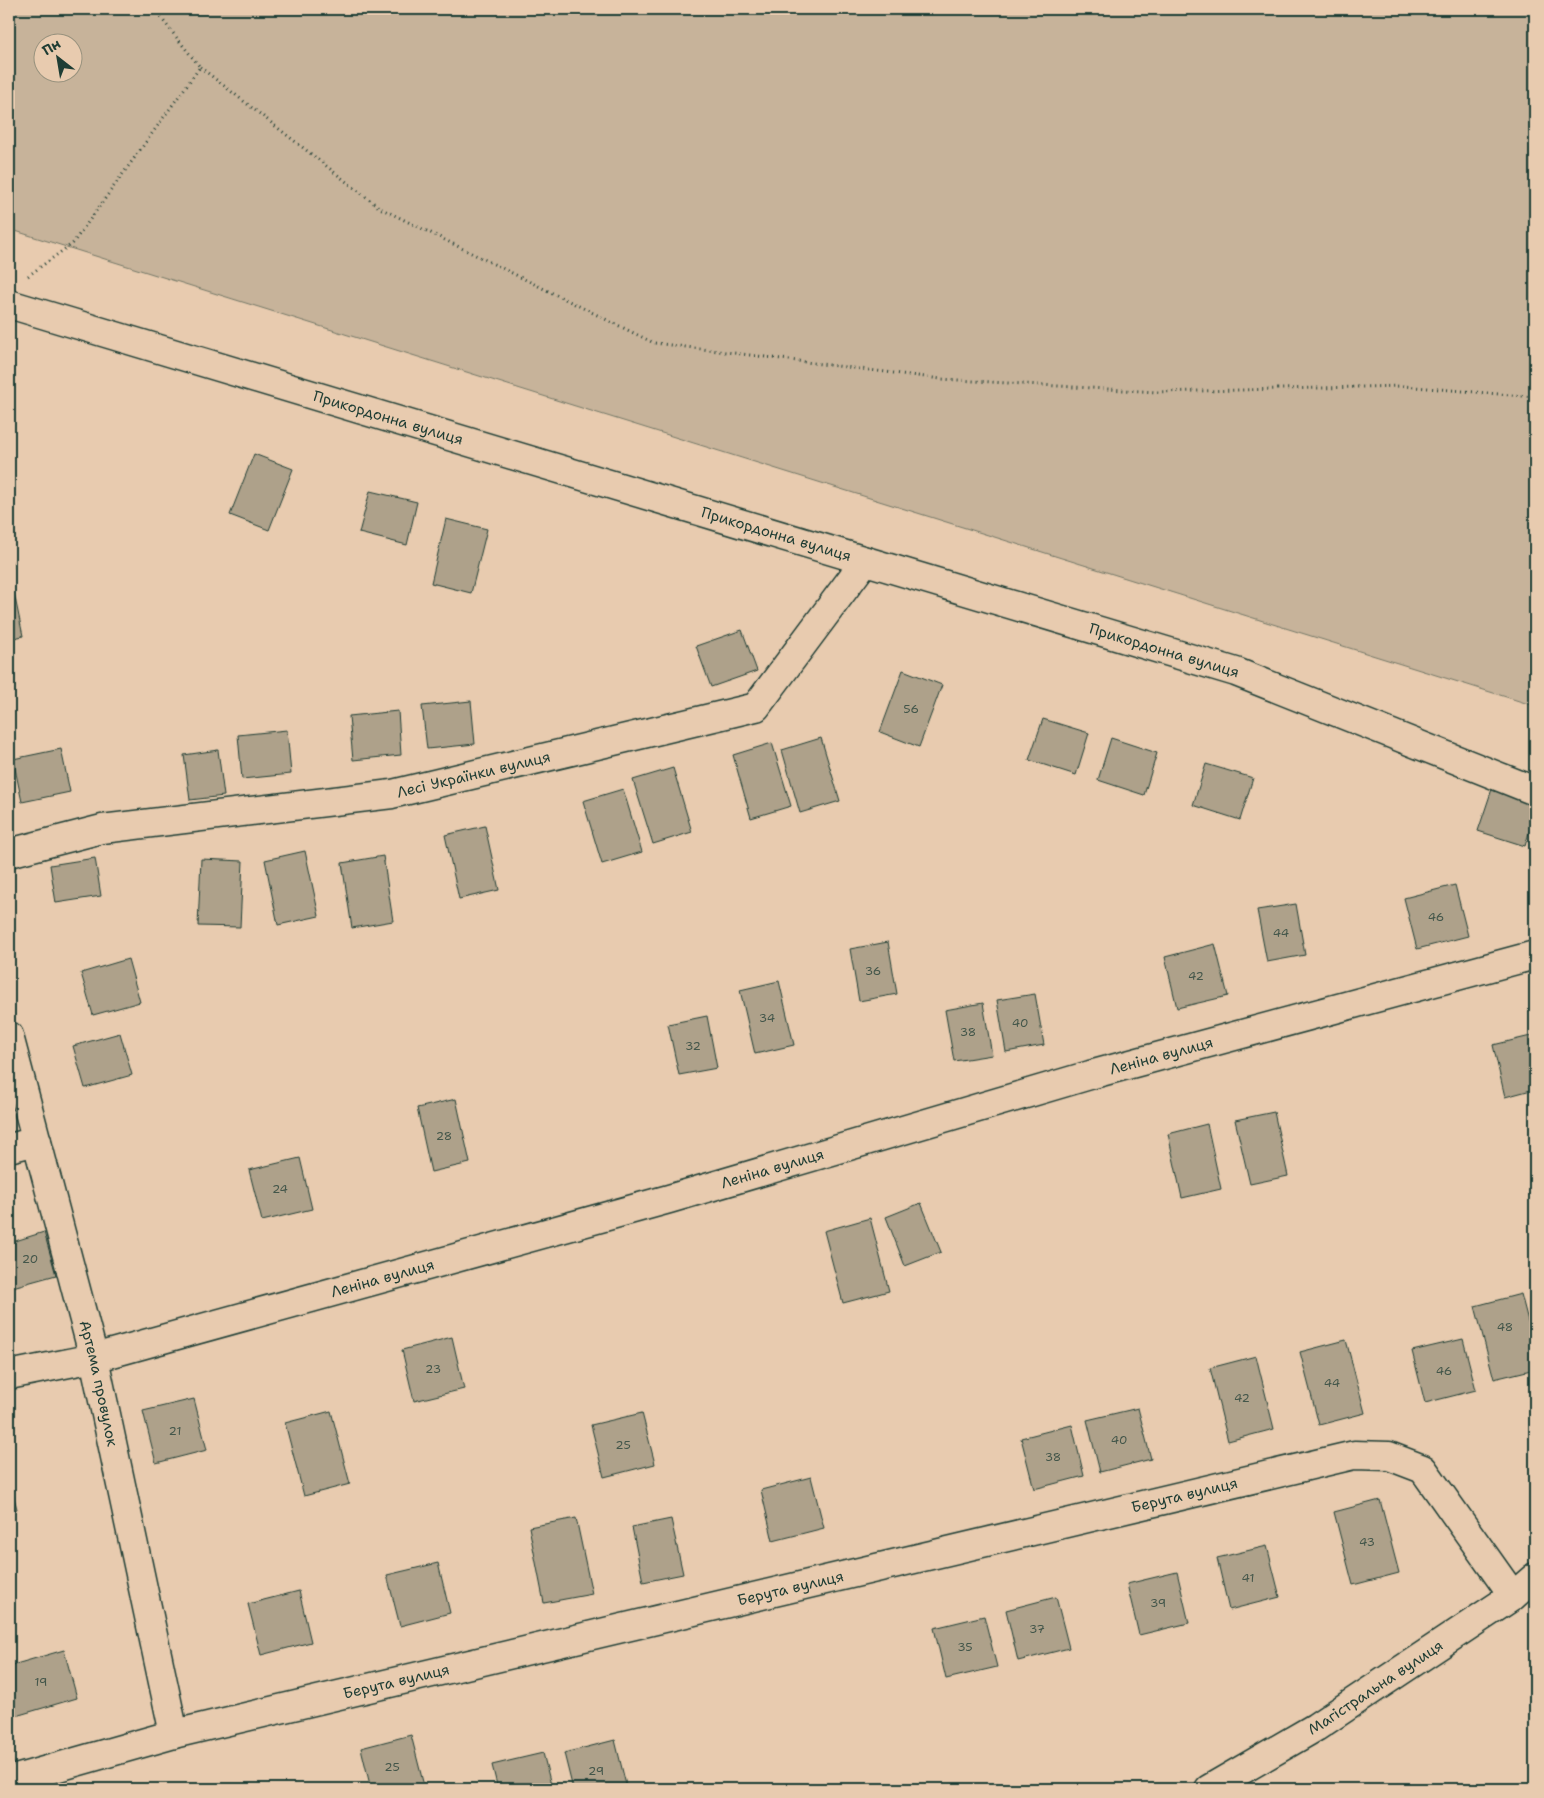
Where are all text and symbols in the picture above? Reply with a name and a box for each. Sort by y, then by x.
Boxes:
north arrow [32,32,82,82]
text: Пн [39,34,64,59]
street label: Прикордонна вулиця [311,386,466,450]
street label: Прикордонна вулиця [699,502,854,566]
street label: Прикордонна вулиця [1087,619,1242,682]
house number: 56 [903,701,919,717]
street label: Лесі Українки вулиця [395,746,552,803]
house number: 46 [1428,909,1444,925]
house number: 44 [1273,925,1289,941]
house number: 36 [865,963,881,979]
house number: 42 [1188,968,1204,984]
house number: 34 [759,1010,775,1026]
house number: 40 [1012,1015,1028,1031]
house number: 38 [960,1024,976,1040]
street label: Леніна вулиця [1107,1032,1215,1079]
house number: 32 [685,1038,701,1054]
house number: 28 [436,1128,452,1144]
street label: Леніна вулиця [718,1144,826,1193]
house number: 24 [272,1181,288,1197]
house number: 20 [22,1251,38,1267]
street label: Леніна вулиця [328,1254,436,1302]
street label: Артема провулок [75,1318,123,1448]
house number: 48 [1497,1319,1513,1335]
house number: 23 [425,1361,441,1377]
house number: 46 [1436,1363,1452,1379]
house number: 44 [1324,1375,1340,1391]
house number: 42 [1234,1390,1250,1406]
house number: 21 [169,1423,181,1439]
house number: 40 [1111,1432,1127,1448]
house number: 25 [615,1437,631,1453]
house number: 38 [1045,1449,1061,1465]
street label: Берута вулиця [1129,1473,1240,1517]
house number: 43 [1359,1534,1375,1550]
street label: Берута вулиця [735,1566,846,1610]
house number: 41 [1242,1570,1254,1586]
house number: 39 [1150,1595,1166,1611]
house number: 37 [1029,1621,1045,1637]
street label: Магістральна вулиця [1304,1635,1447,1740]
house number: 35 [957,1639,973,1655]
street label: Берута вулиця [341,1659,451,1704]
house number: 19 [35,1674,47,1690]
house number: 25 [384,1759,400,1775]
house number: 29 [588,1763,604,1779]

